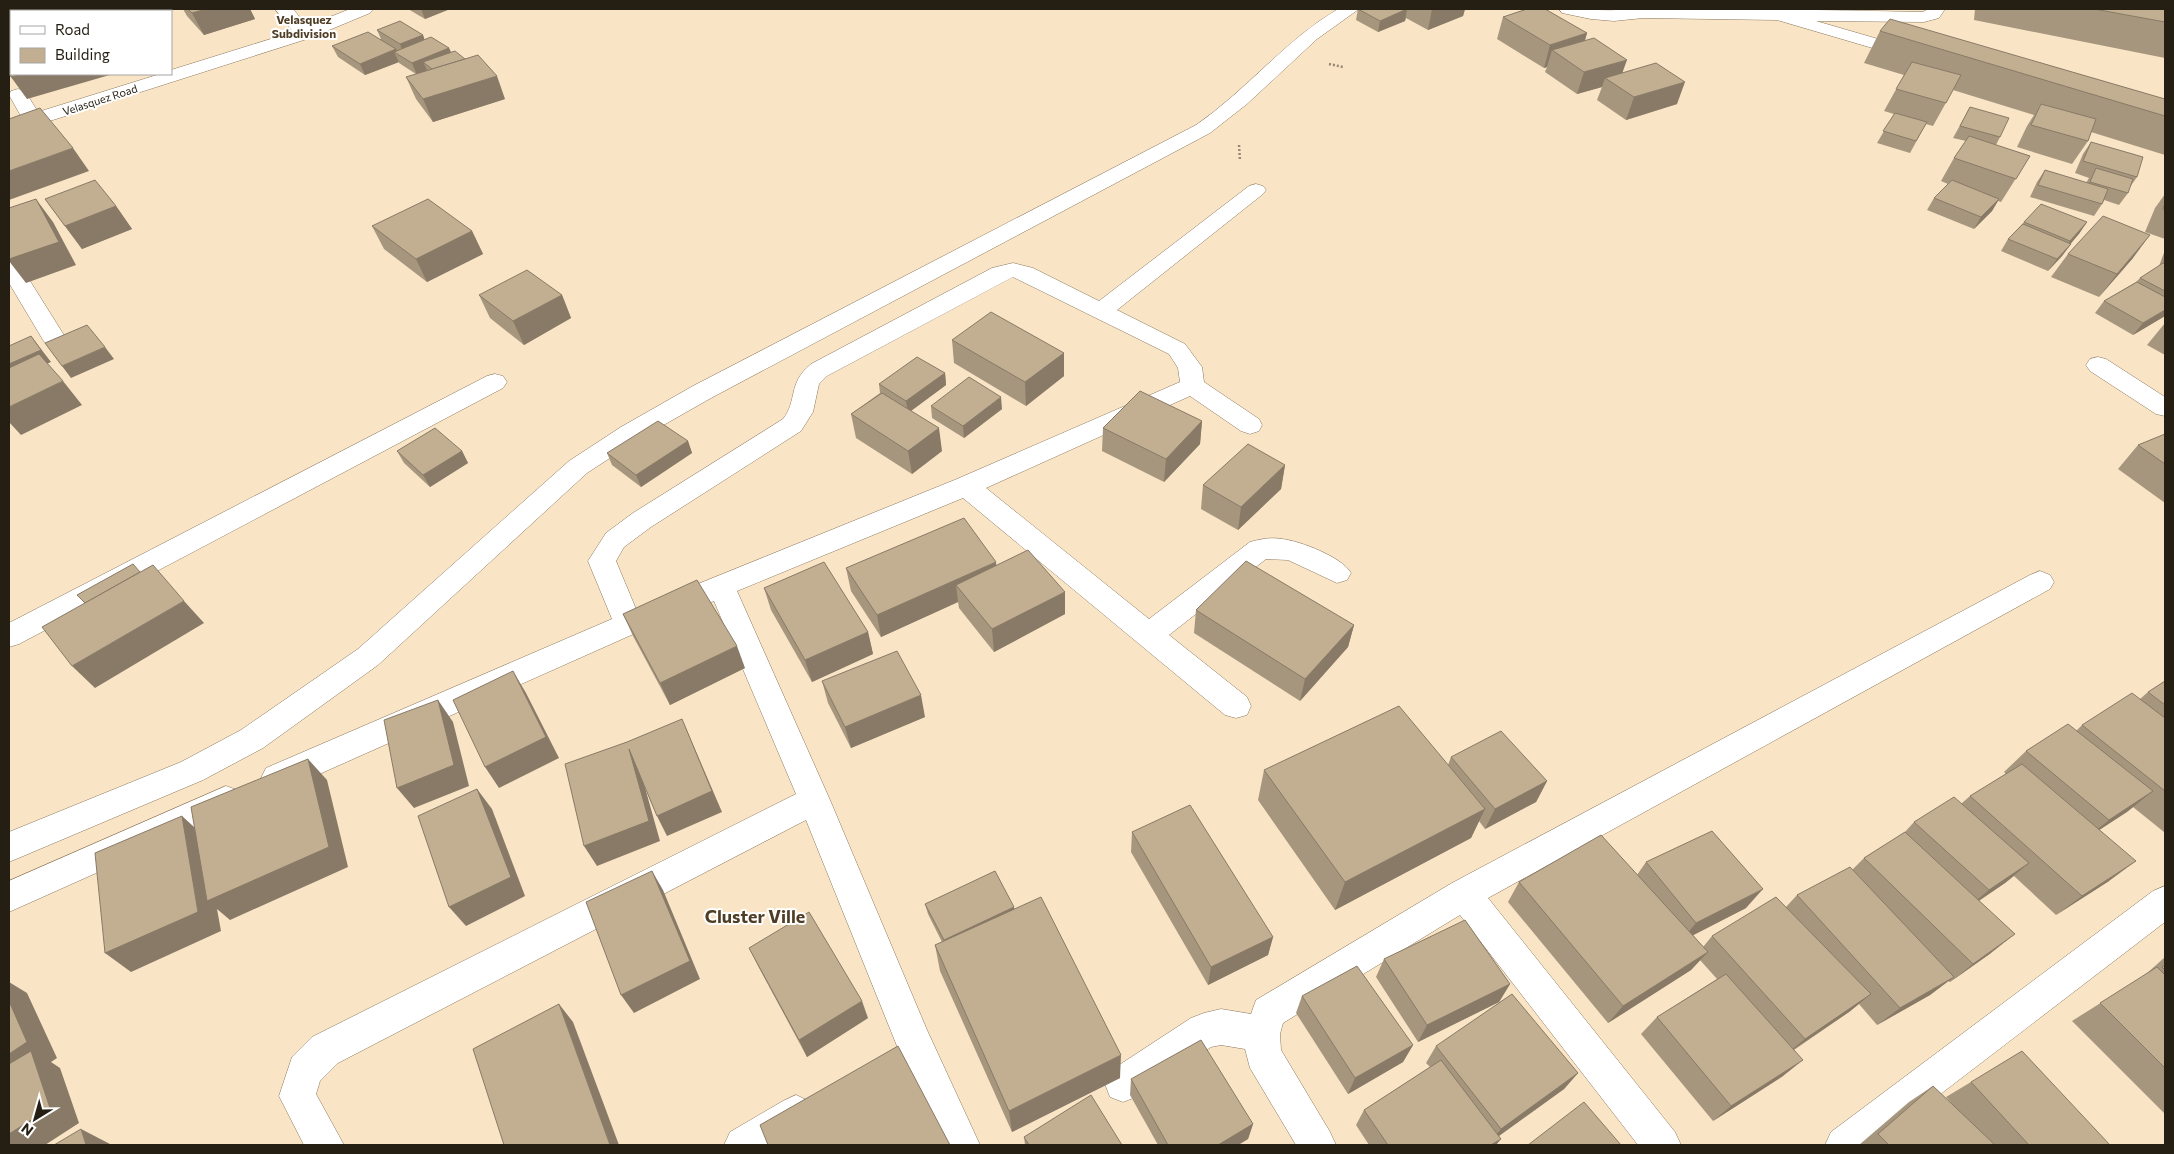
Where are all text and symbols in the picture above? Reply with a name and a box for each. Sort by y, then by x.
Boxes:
legend [10,10,172,75]
district label: Velasquez Subdivision [272,12,336,40]
text: Road [55,20,90,38]
text: Building [55,45,110,63]
street label: Velasquez Road [61,81,139,118]
district label: Cluster Ville [705,905,805,927]
north arrow [10,1094,60,1144]
text: N [18,1120,36,1140]

